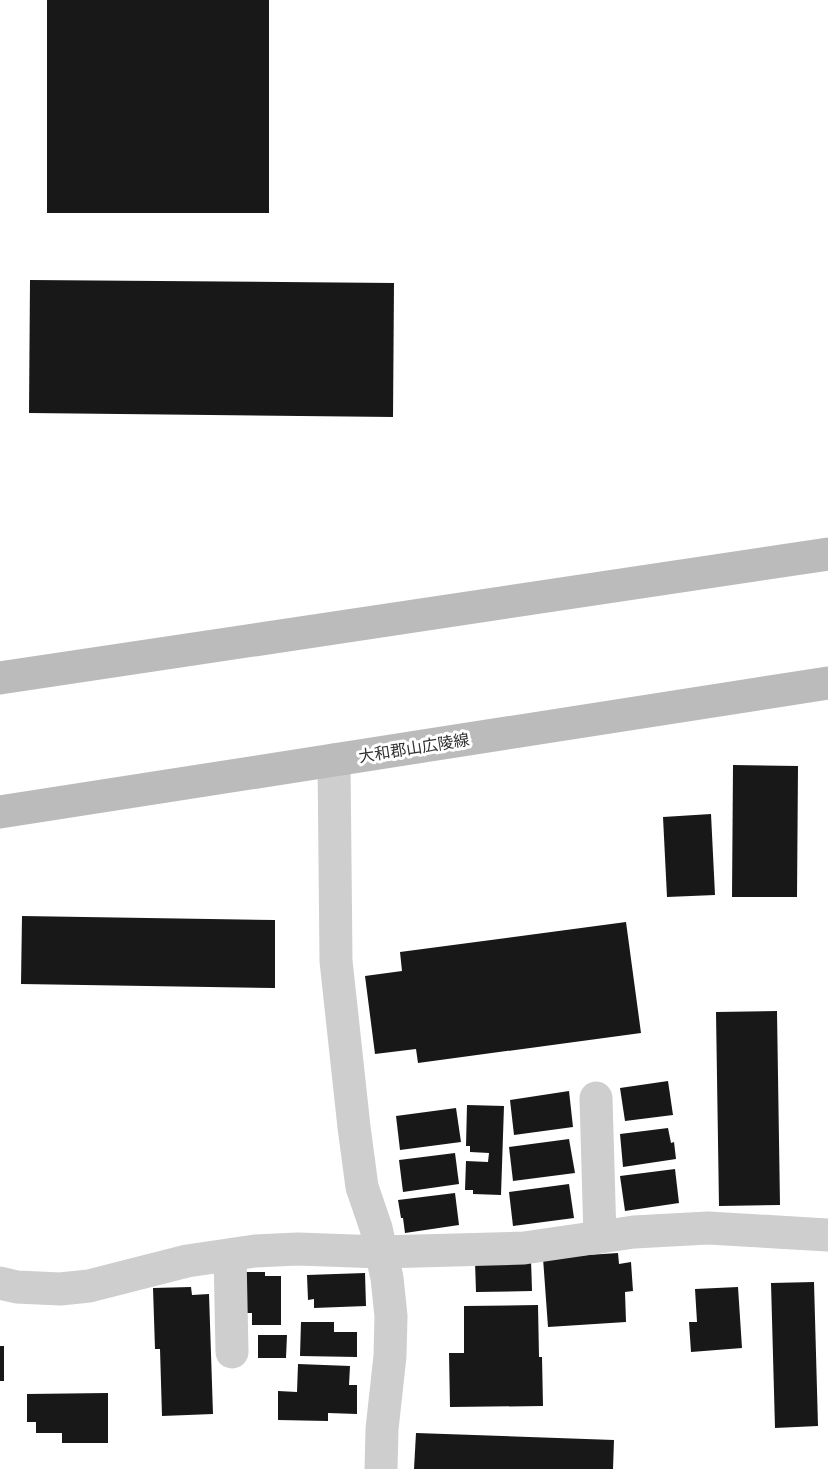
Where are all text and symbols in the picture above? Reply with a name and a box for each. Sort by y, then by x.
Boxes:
street label: 大和郡山広陵線 [357,729,471,767]

